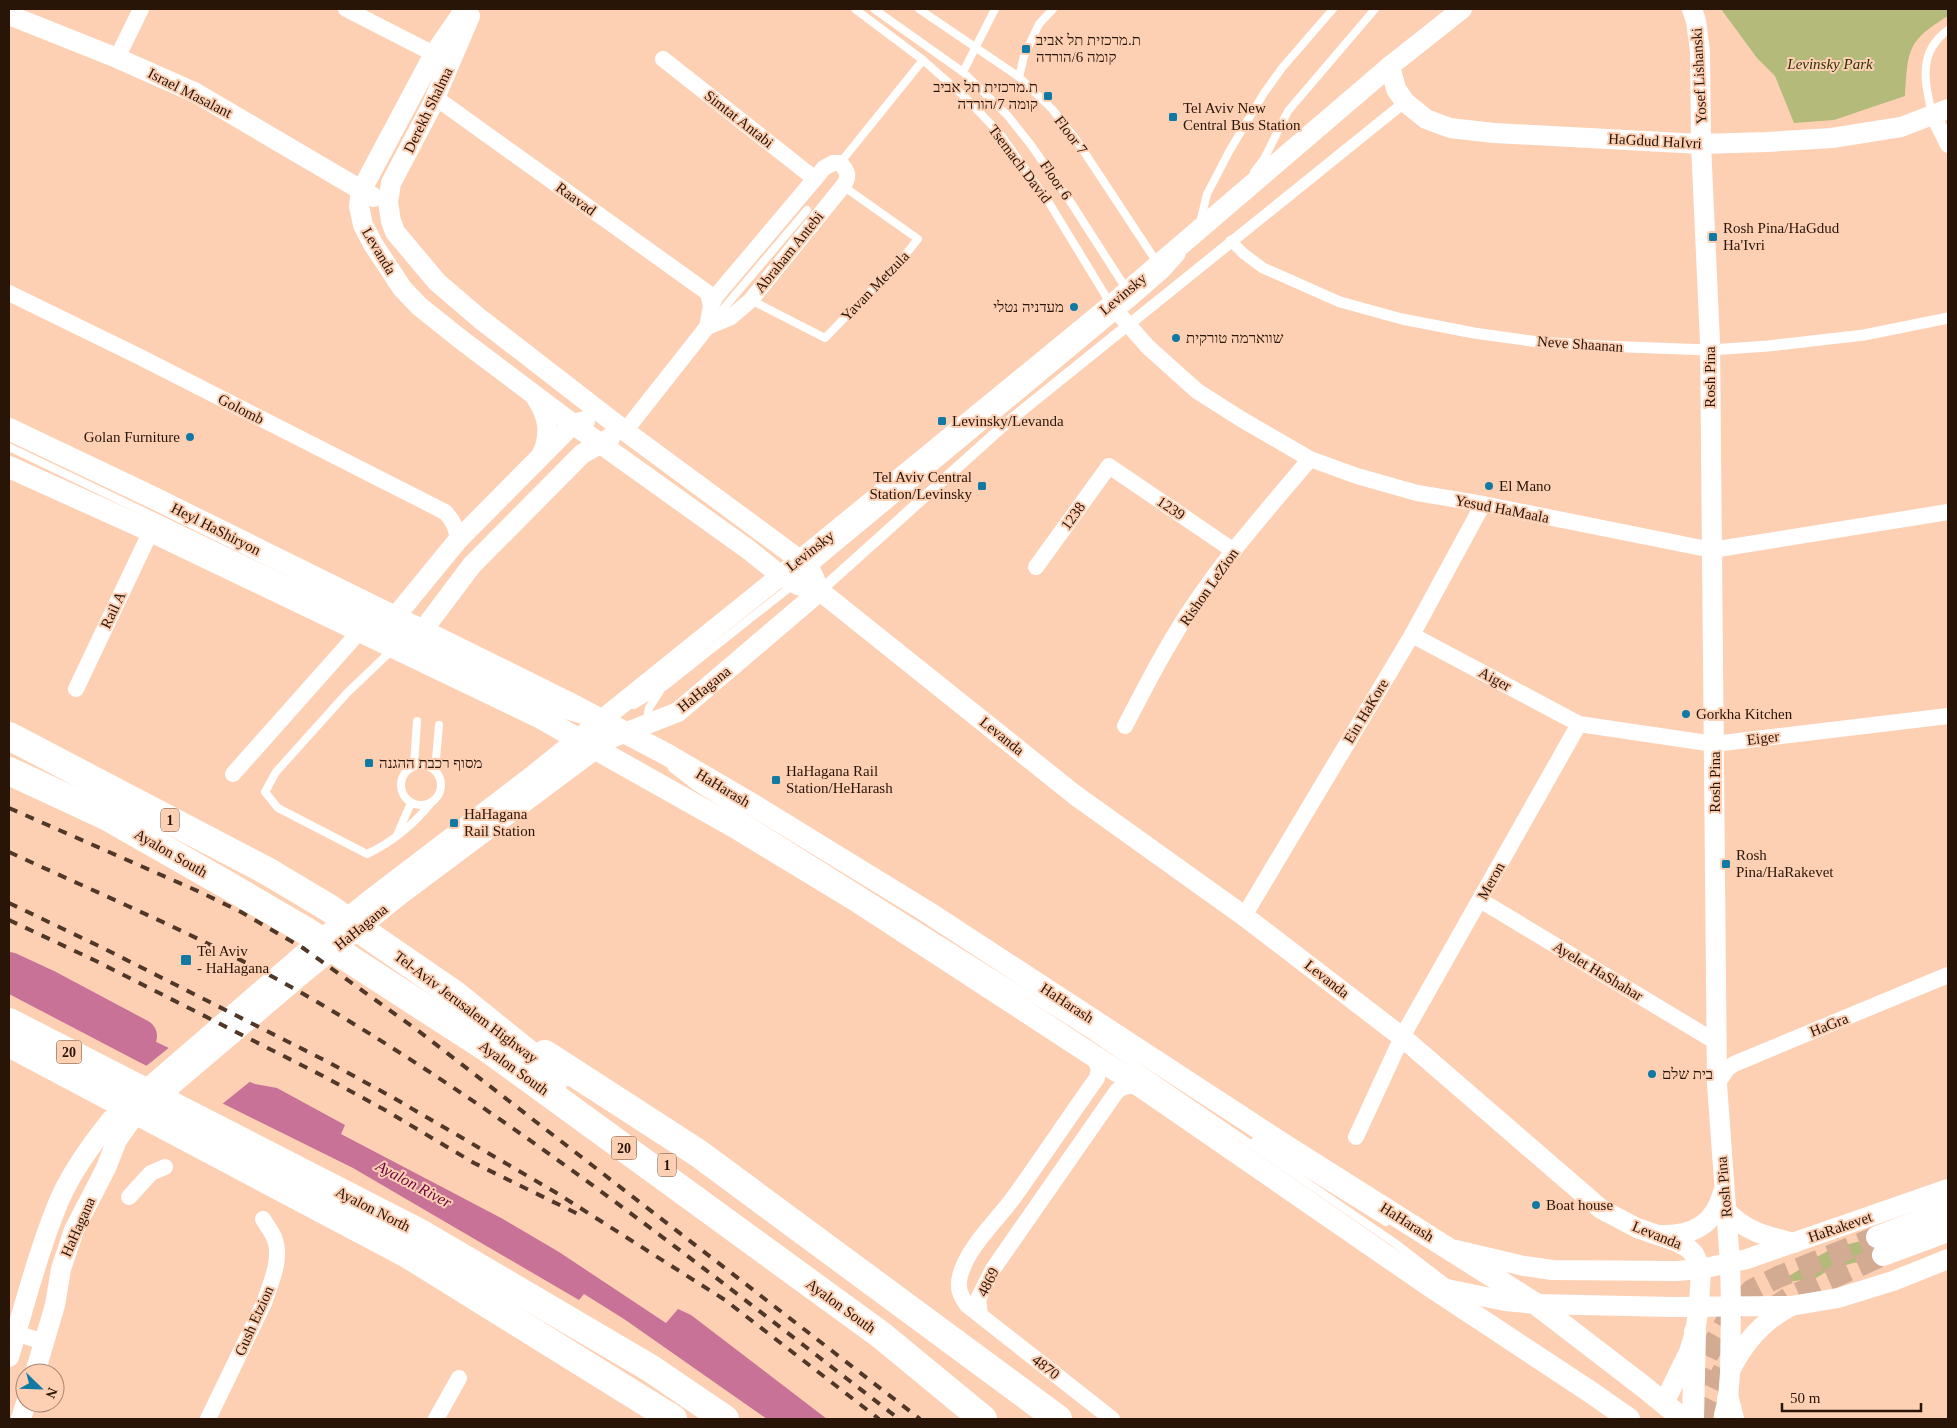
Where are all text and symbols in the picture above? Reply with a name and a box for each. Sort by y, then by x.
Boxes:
street label: Yosef Lishanski [1688,27,1710,125]
place label: ת.מרכזית תל אביב קומה 6/הורדה [1036,32,1141,65]
marker: ת.מרכזית תל אביב קומה 6/הורדה [1020,43,1032,55]
park label: Levinsky Park [1786,56,1873,72]
street label: Derekh Shalma [400,64,456,155]
street label: Israel Masalant [145,65,235,121]
place label: ת.מרכזית תל אביב קומה 7/הורדה [933,79,1038,112]
street label: Simtat Antabi [701,87,777,151]
marker: ת.מרכזית תל אביב קומה 7/הורדה [1042,90,1054,102]
place label: Tel Aviv New Central Bus Station [1183,100,1301,133]
marker: Tel Aviv New Central Bus Station [1167,111,1179,123]
street label: Floor 7 [1051,113,1091,158]
street label: Tsemach David [985,122,1055,207]
street label: HaGdud HaIvri [1608,131,1702,151]
street label: Floor 6 [1037,157,1075,203]
street label: Raavad [553,179,599,219]
street label: Abraham Antebi [751,208,827,296]
place label: Rosh Pina/HaGdud Ha'Ivri [1723,220,1840,253]
street label: Levanda [359,225,399,278]
marker: Rosh Pina/HaGdud Ha'Ivri [1707,231,1719,243]
street label: Yavan Metzula [838,248,912,324]
street label: Levinsky [1096,270,1150,318]
place label: מעדניה נטלי [993,299,1064,315]
marker: מעדניה נטלי [1068,301,1080,313]
place label: שווארמה טורקית [1186,330,1284,346]
marker: שווארמה טורקית [1170,332,1182,344]
street label: Neve Shaanan [1536,333,1624,355]
street label: Rosh Pina [1702,346,1718,408]
street label: Golomb [215,391,267,427]
place label: Levinsky/Levanda [952,413,1064,429]
marker: Levinsky/Levanda [936,415,948,427]
place label: Golan Furniture [84,429,180,445]
marker: Golan Furniture [184,431,196,443]
place label: Tel Aviv Central Station/Levinsky [870,469,972,502]
place label: El Mano [1499,478,1551,494]
marker: Tel Aviv Central Station/Levinsky [976,480,988,492]
marker: El Mano [1483,480,1495,492]
street label: Yesud HaMaala [1454,492,1551,526]
street label: 1239 [1154,493,1188,523]
street label: 1238 [1058,499,1088,533]
street label: Heyl HaShiryon [169,500,264,559]
street label: Levinsky [783,527,837,574]
street label: Rishon LeZion [1177,545,1242,629]
street label: Rail A [98,589,129,631]
street label: HaHagana [674,663,734,715]
street label: Aiger [1476,664,1514,694]
street label: Ein HaKore [1341,676,1392,746]
place label: Gorkha Kitchen [1696,706,1793,722]
marker: Gorkha Kitchen [1680,708,1692,720]
street label: Levanda [977,714,1027,759]
street label: Eiger [1746,728,1780,748]
street label: Rosh Pina [1707,751,1723,813]
place label: מסוף רכבת ההגנה [379,755,482,771]
marker: מסוף רכבת ההגנה [363,757,375,769]
place label: HaHagana Rail Station/HeHarash [786,763,893,796]
street label: HaHarash [693,766,753,811]
marker: HaHagana Rail Station/HeHarash [770,774,782,786]
place label: HaHagana Rail Station [464,806,536,839]
road number: 1 [161,808,179,832]
marker: HaHagana Rail Station [448,817,460,829]
street label: Ayalon South [132,826,211,881]
place label: Rosh Pina/HaRakevet [1736,847,1834,880]
marker: Rosh Pina/HaRakevet [1720,858,1732,870]
street label: Meron [1474,859,1508,902]
street label: HaHagana [331,901,391,953]
street label: Ayelet HaShahar [1550,938,1646,1004]
place label: Tel Aviv - HaHagana [197,943,269,976]
street label: Tel-Aviv Jerusalem Highway [391,948,541,1066]
marker: Tel Aviv - HaHagana [179,953,193,967]
street label: Levanda [1302,957,1353,1001]
street label: HaHarash [1037,980,1097,1026]
street label: HaGra [1807,1010,1851,1040]
street label: Ayalon South [476,1038,552,1099]
road number: 20 [56,1040,82,1064]
place label: בית שלם [1662,1066,1713,1082]
marker: בית שלם [1646,1068,1658,1080]
road number: 20 [612,1136,636,1160]
road number: 1 [658,1154,676,1176]
street label: Rosh Pina [1713,1155,1735,1218]
water label: Ayalon River [372,1157,455,1212]
street label: Ayalon North [333,1183,413,1235]
street label: HaHagana [58,1195,98,1259]
place label: Boat house [1546,1197,1613,1213]
street label: HaHarash [1377,1199,1437,1245]
marker: Boat house [1530,1199,1542,1211]
street label: HaRakevet [1806,1208,1875,1245]
street label: Levanda [1630,1218,1684,1252]
street label: 4869 [974,1265,1002,1299]
street label: Ayalon South [803,1276,879,1337]
street label: Gush Etzion [232,1283,277,1358]
street label: 4870 [1029,1351,1063,1383]
north arrow [15,1363,65,1413]
scale bar [1782,1380,1921,1412]
text: N [43,1385,60,1400]
text: 50 m [1790,1390,1821,1406]

